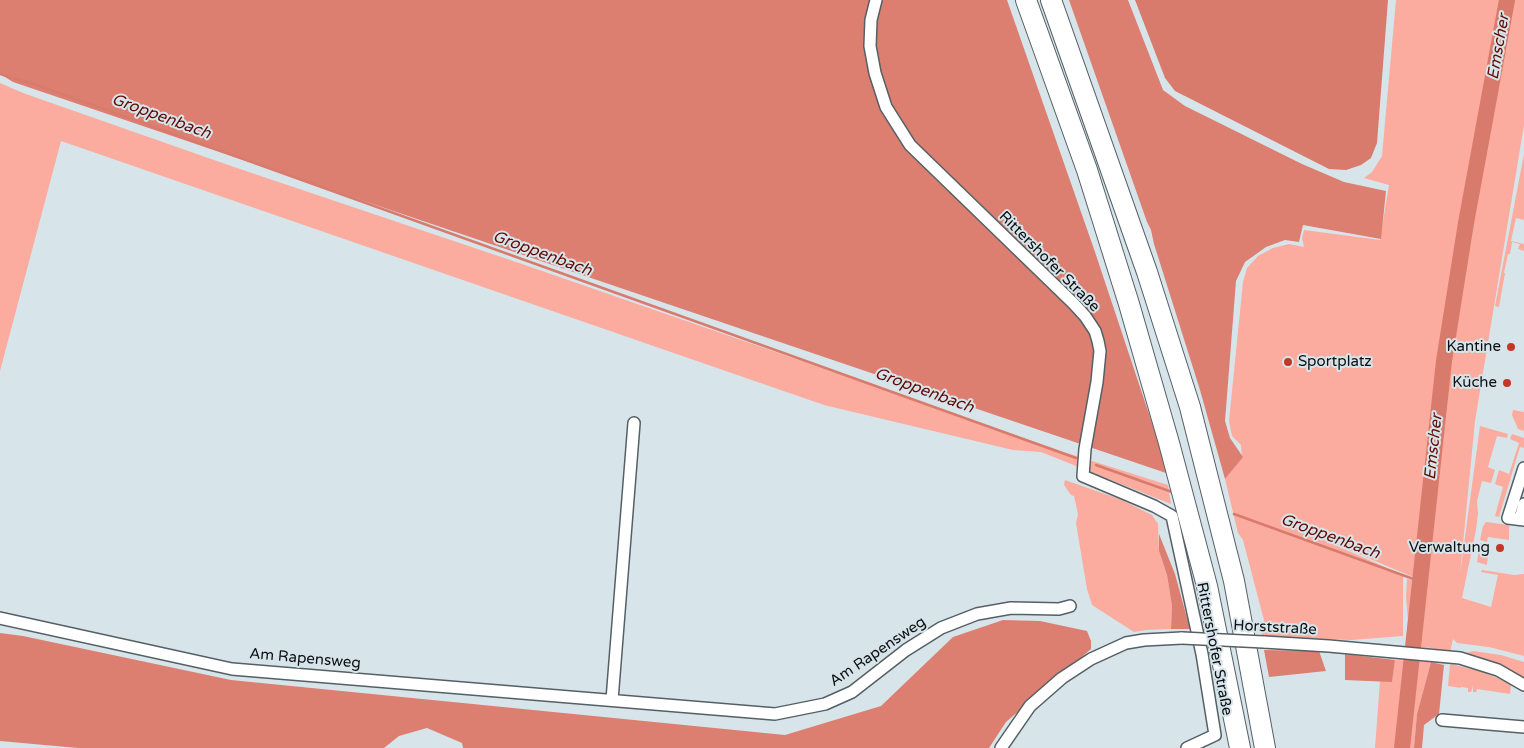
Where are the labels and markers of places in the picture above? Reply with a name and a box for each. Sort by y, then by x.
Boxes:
place label: Kantine [1446,338,1501,356]
marker: Kantine [1505,341,1517,353]
place label: Sportplatz [1298,353,1372,371]
marker: Sportplatz [1282,356,1294,368]
place label: Küche [1452,374,1497,392]
marker: Küche [1501,377,1513,389]
place label: Verwaltung [1409,539,1490,557]
marker: Verwaltung [1494,542,1506,554]

